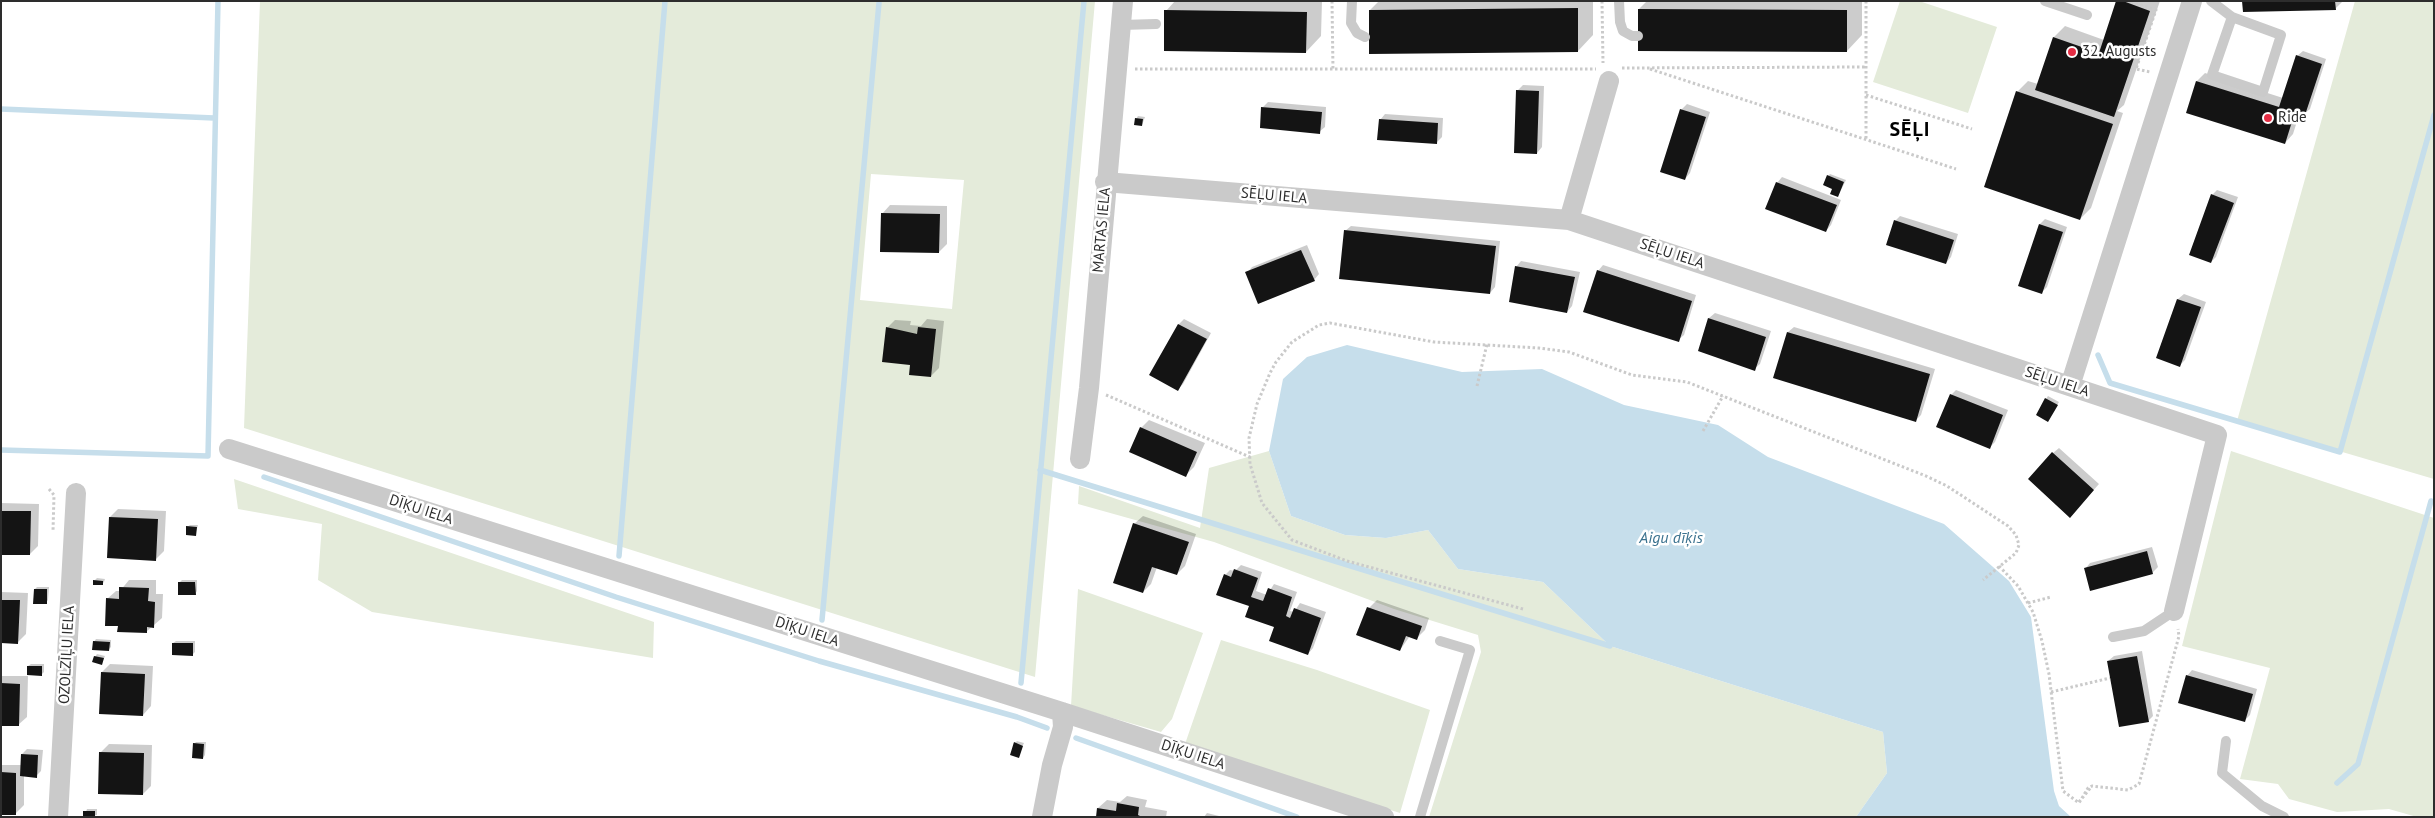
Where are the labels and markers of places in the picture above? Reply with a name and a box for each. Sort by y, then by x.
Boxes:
place label: 32. Augusts [2082,43,2156,61]
marker: 32. Augusts [2066,46,2078,58]
place label: Ride [2278,109,2307,127]
marker: Ride [2262,112,2274,124]

